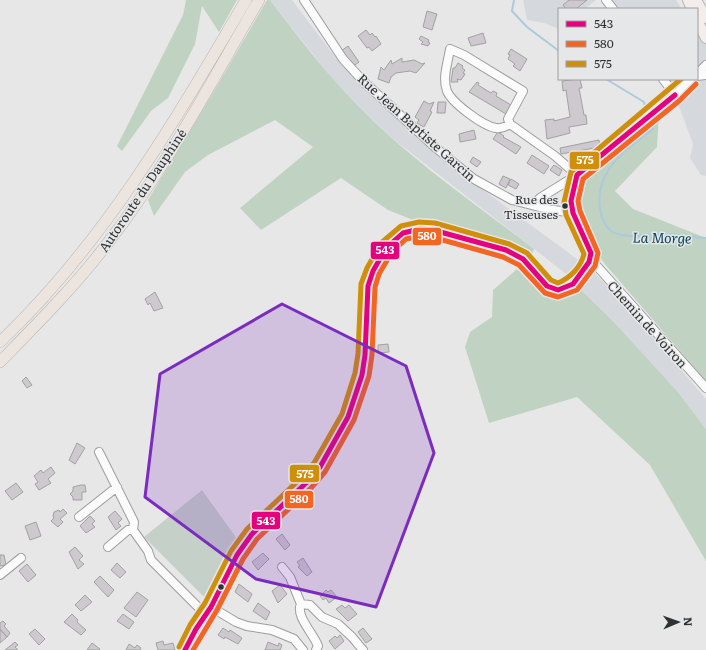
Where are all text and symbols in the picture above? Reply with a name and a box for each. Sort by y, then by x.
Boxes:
legend [558,8,698,80]
text: 543 [594,14,613,32]
text: 580 [594,34,614,52]
text: 575 [594,54,612,72]
street label: Rue Jean Baptiste Garcin [354,69,481,186]
street label: Autoroute du Dauphiné [94,124,191,255]
line badge: 575 [569,151,600,170]
text: 575 [576,151,594,167]
place label: Rue des Tisseuses [504,190,559,223]
marker: Rue des Tisseuses [560,201,570,211]
water label: La Morge [632,226,692,248]
line badge: 580 [412,227,442,246]
text: 580 [417,227,437,243]
line badge: 543 [370,241,400,260]
text: 543 [376,241,394,257]
street label: Chemin de Voiron [604,276,693,372]
line badge: 575 [289,464,320,483]
text: 575 [296,465,314,481]
line badge: 580 [284,490,314,509]
text: 580 [289,490,309,506]
line badge: 543 [251,511,281,530]
text: 543 [257,512,275,528]
unlabelled marker [216,582,226,592]
north arrow [658,602,698,642]
text: N [681,617,697,627]

